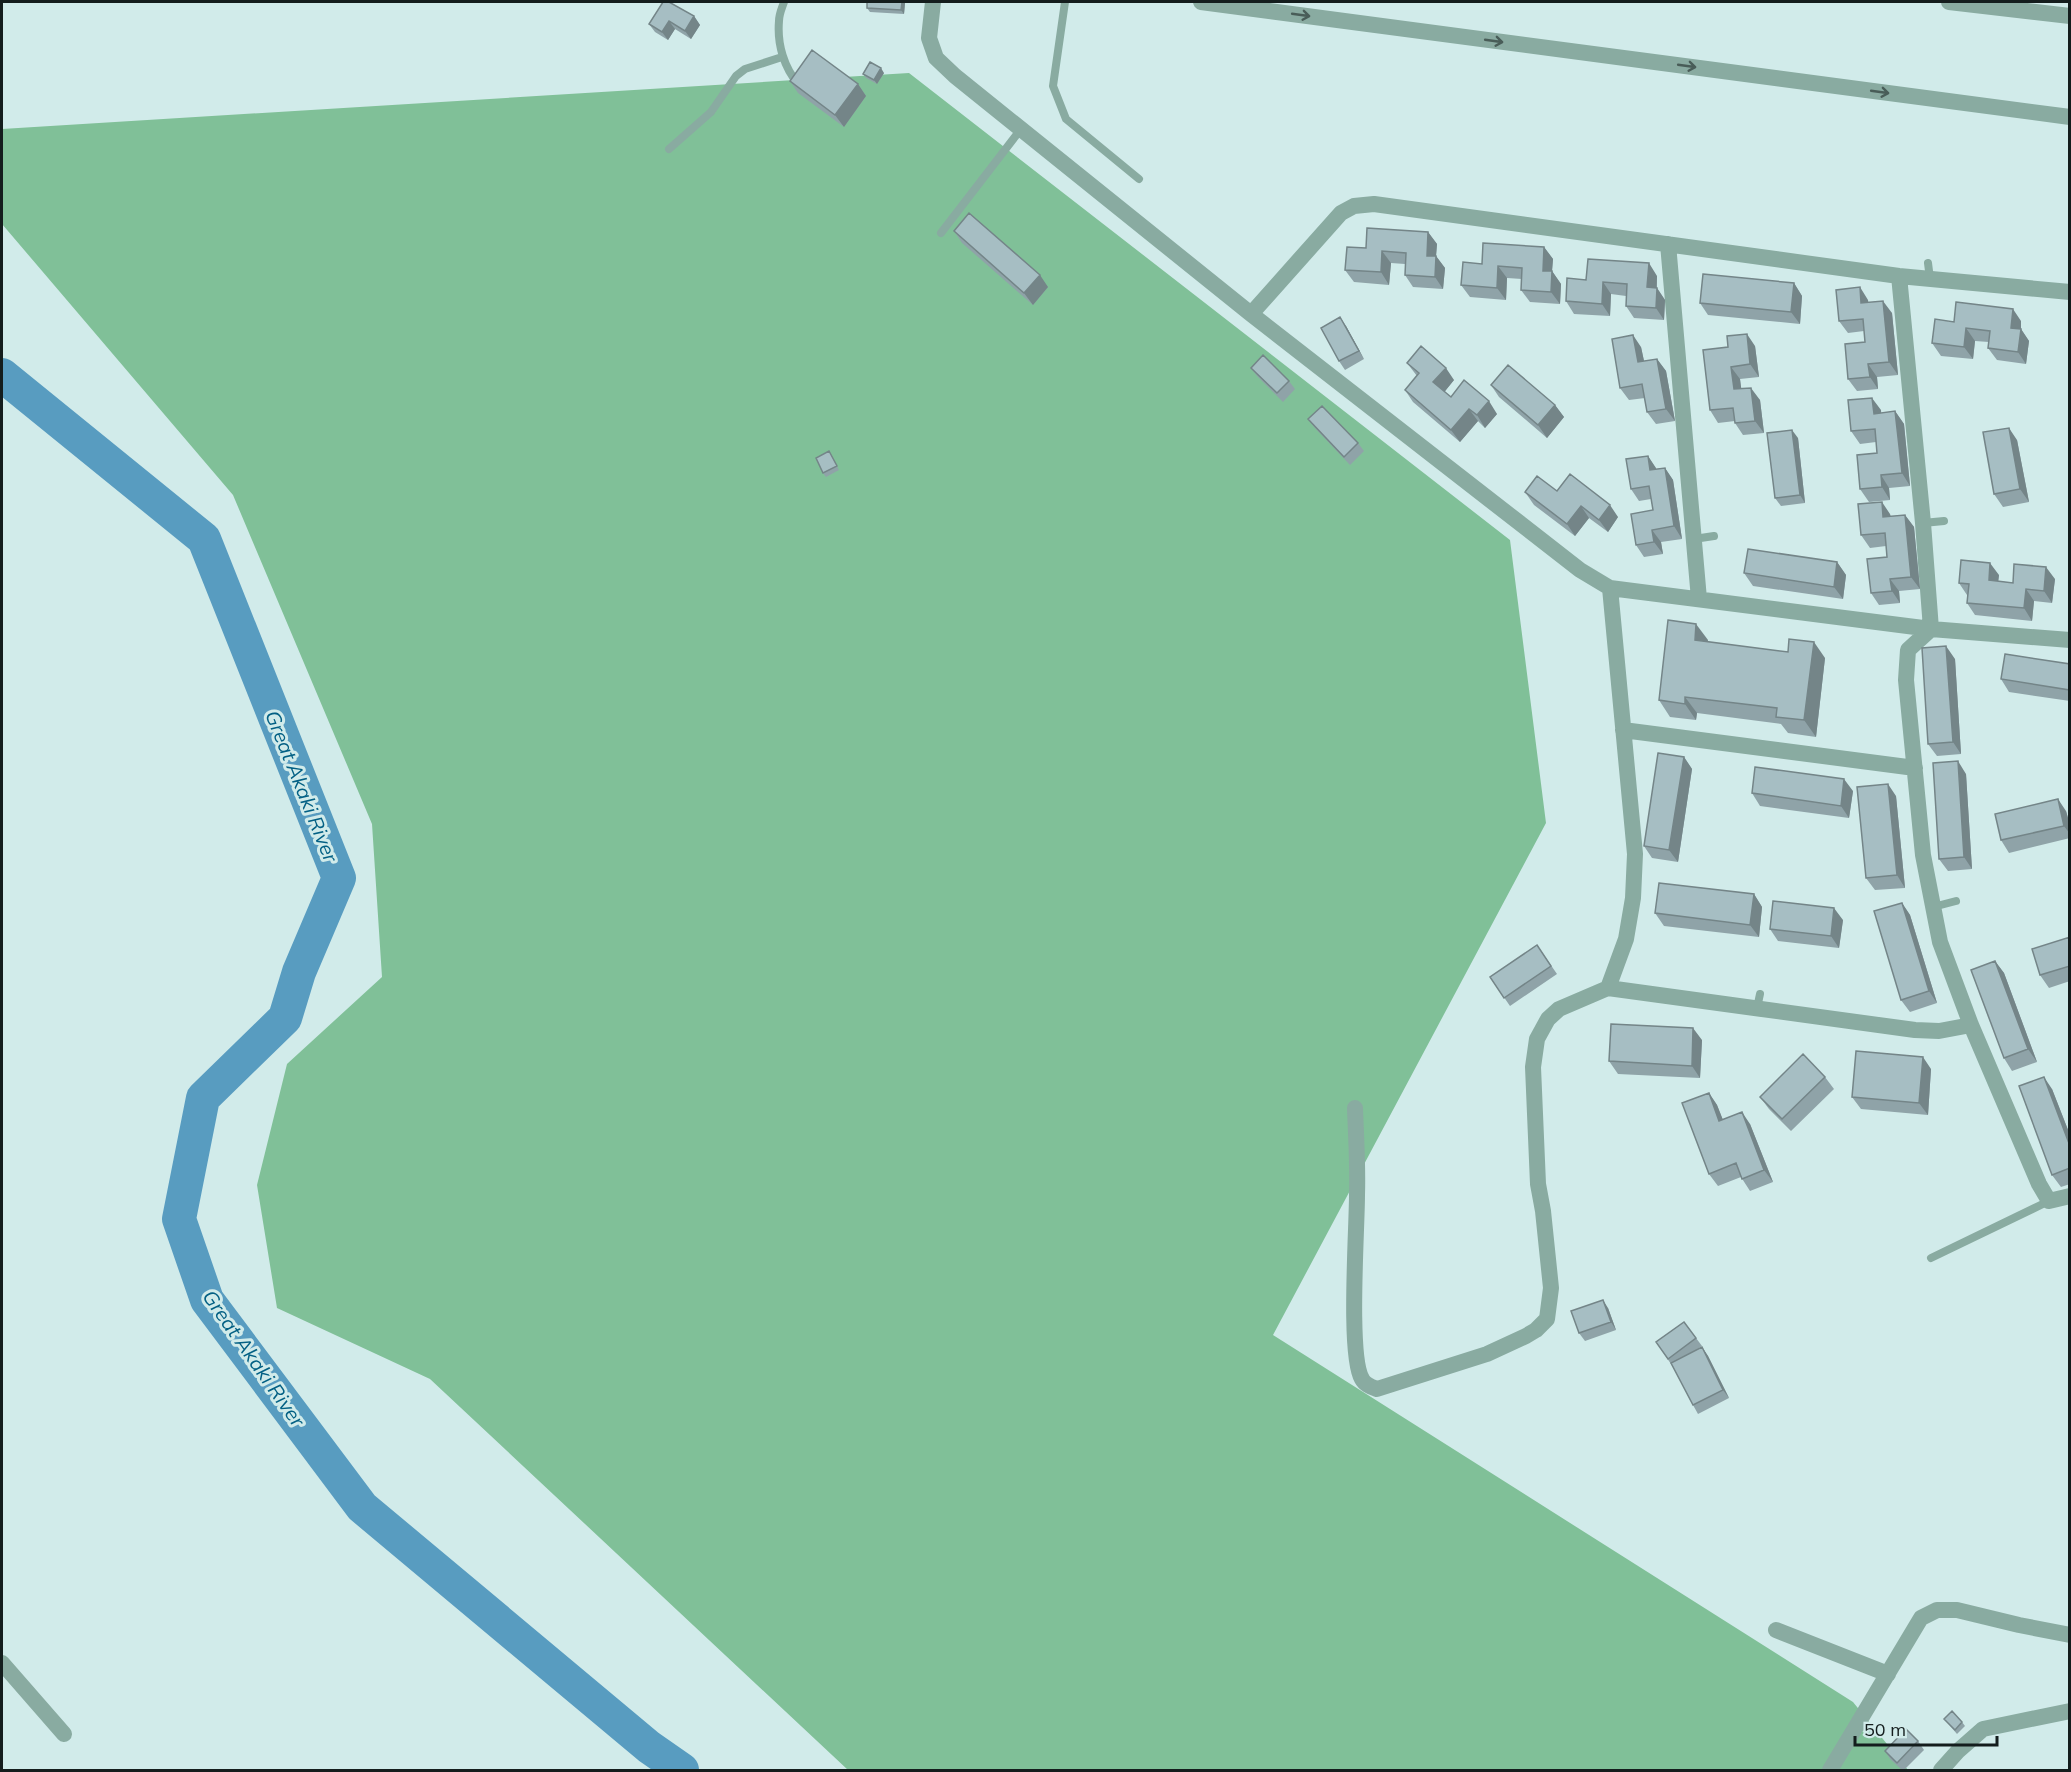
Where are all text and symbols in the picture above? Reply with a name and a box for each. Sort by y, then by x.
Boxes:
one-way arrow [1290,9,1310,20]
one-way arrow [1483,35,1503,46]
one-way arrow [1677,61,1697,72]
one-way arrow [1870,87,1890,98]
water label: Great Akaki River [260,707,344,866]
water label: Great Akaki River [198,1285,311,1432]
scale bar [1855,1709,1998,1747]
text: 50 m [1864,1718,1906,1741]

